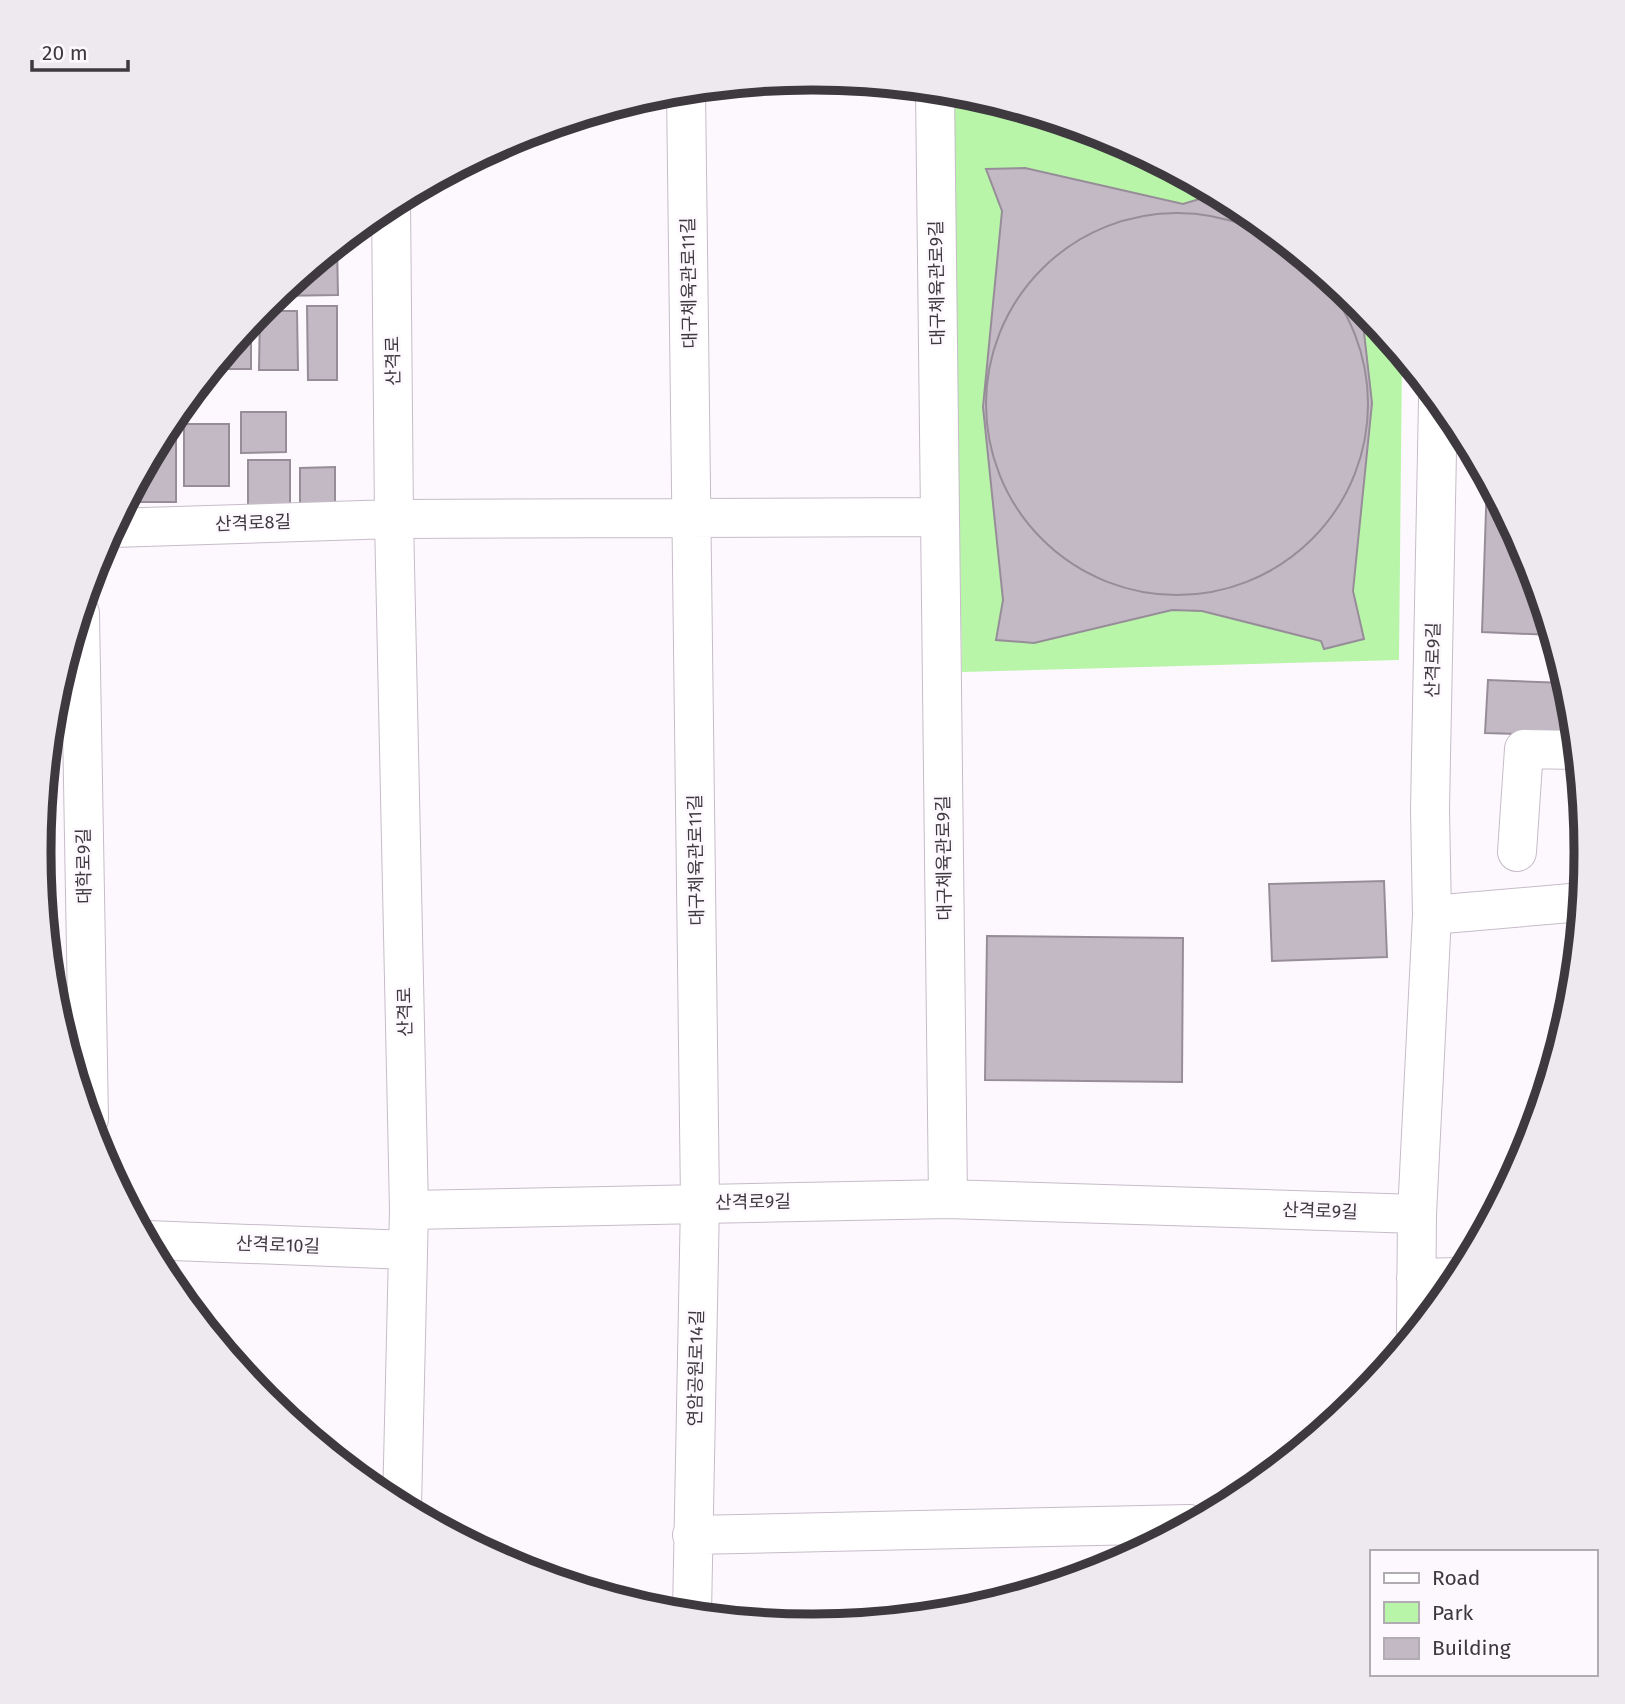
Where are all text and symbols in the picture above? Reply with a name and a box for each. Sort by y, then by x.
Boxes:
scale bar [32,28,128,72]
text: 20 m [42,40,88,66]
street label: 대구체육관로11길 [677,217,701,349]
street label: 대구체육관로9길 [925,220,949,346]
street label: 산격로 [382,336,404,386]
street label: 산격로8길 [215,511,291,535]
street label: 산격로9길 [1421,622,1445,698]
street label: 대구체육관로11길 [684,794,708,926]
street label: 대구체육관로9길 [932,795,956,921]
street label: 대학로9길 [72,828,96,904]
street label: 산격로 [394,987,416,1037]
street label: 산격로9길 [715,1190,791,1214]
street label: 산격로9길 [1282,1199,1358,1223]
street label: 산격로10길 [236,1233,320,1257]
street label: 연암공원로14길 [684,1309,708,1427]
legend [1370,1550,1597,1676]
text: Road [1432,1565,1480,1591]
text: Park [1432,1600,1474,1626]
text: Building [1432,1635,1511,1661]

